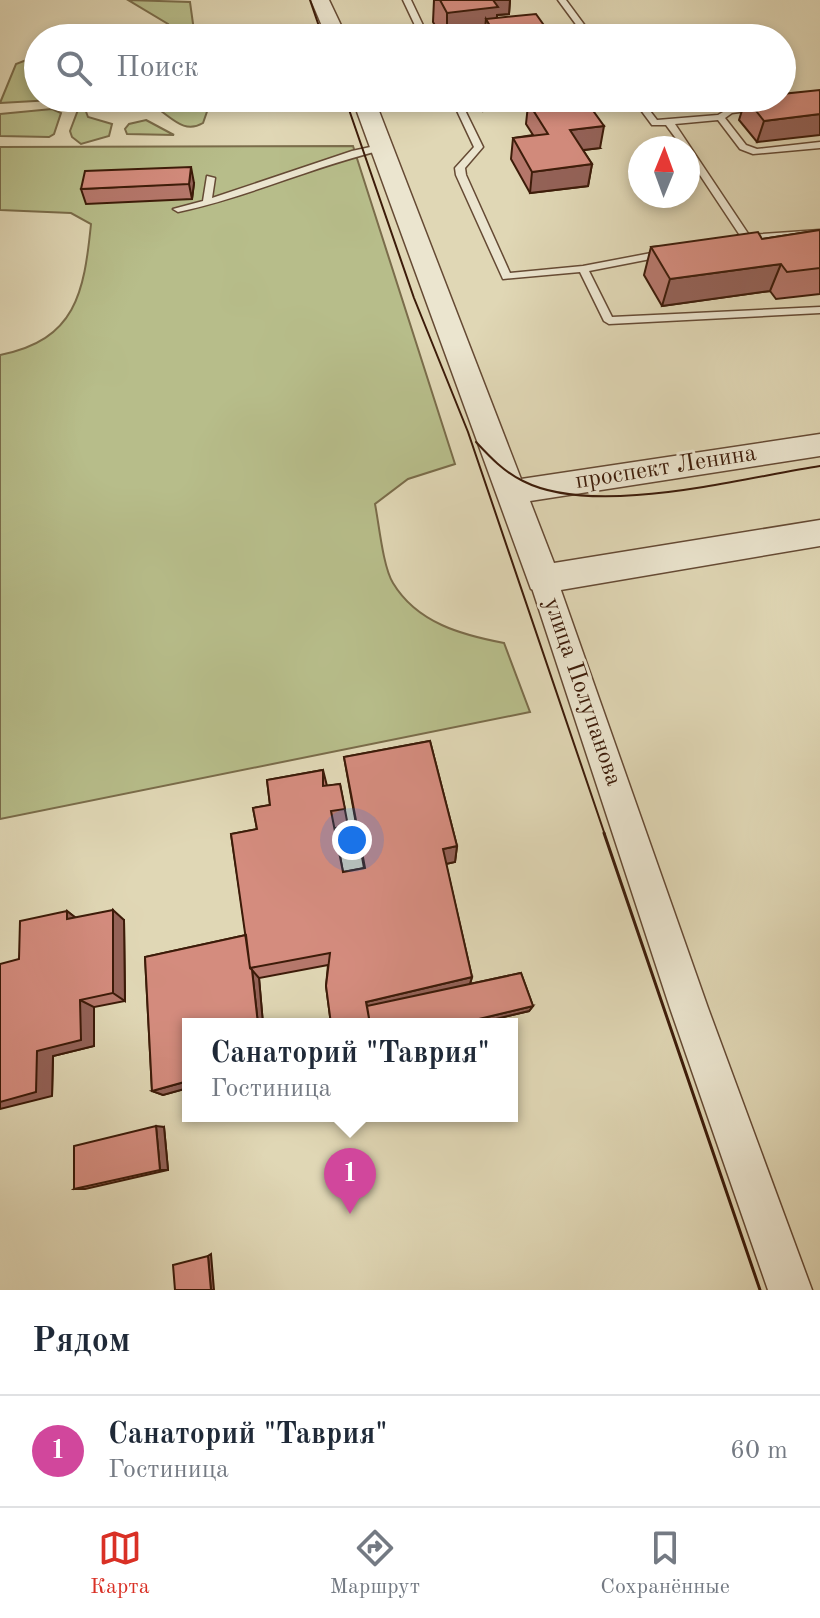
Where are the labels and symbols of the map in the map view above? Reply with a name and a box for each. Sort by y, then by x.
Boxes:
north arrow [628,136,700,208]
street label: проспект Ленина [574,442,758,494]
street label: улица Полупанова [539,595,625,789]
your location [332,820,372,860]
pin: 1 [324,1148,376,1214]

